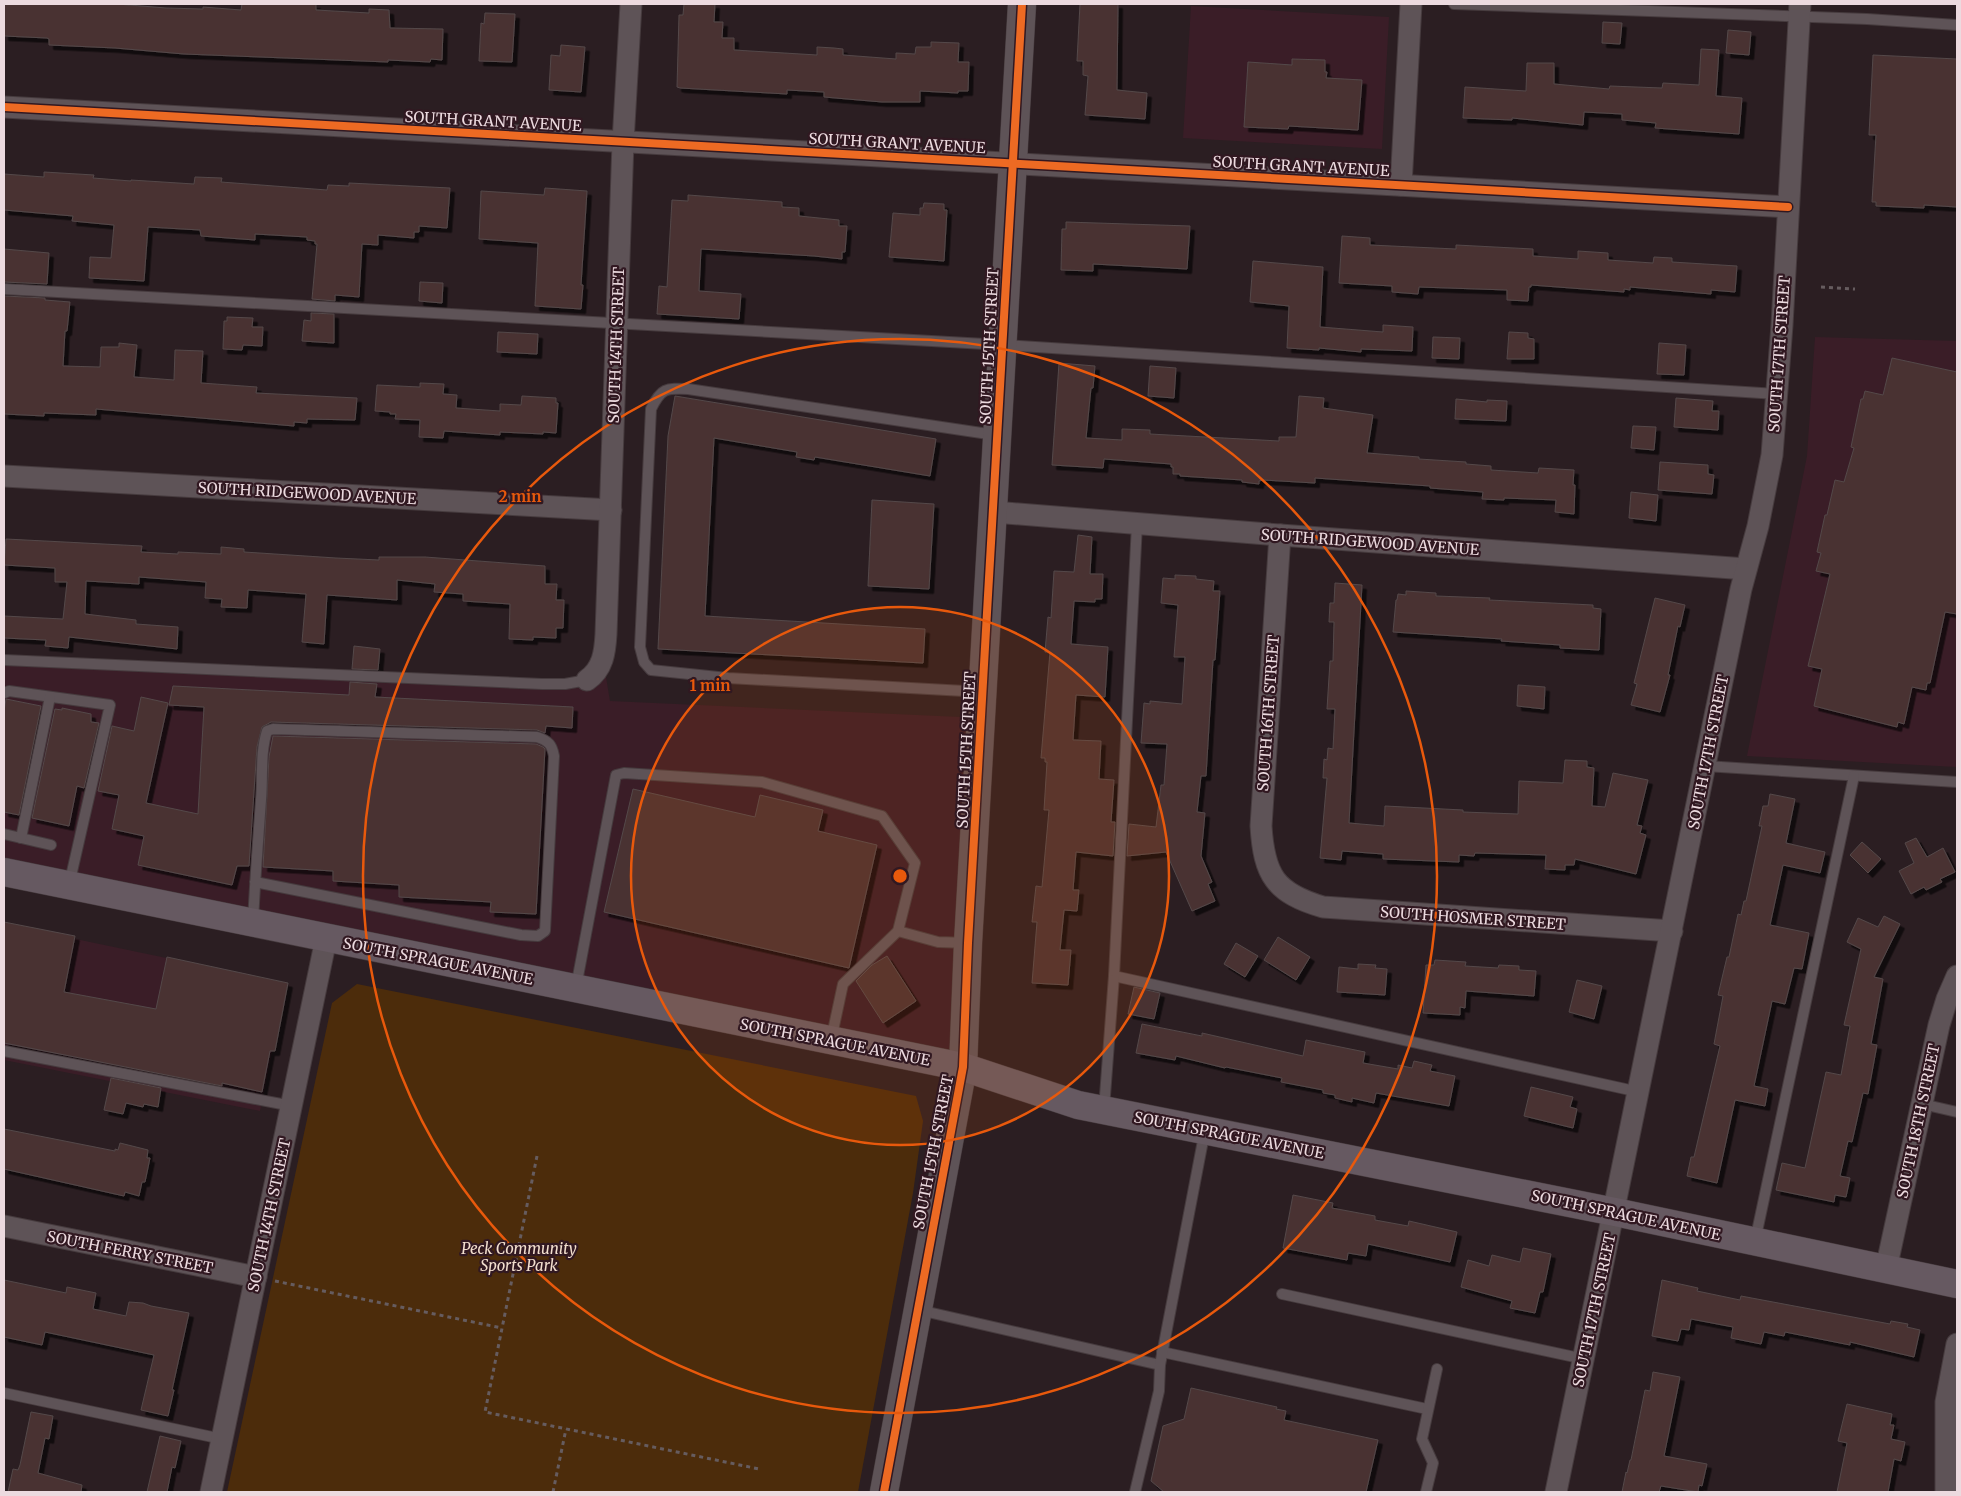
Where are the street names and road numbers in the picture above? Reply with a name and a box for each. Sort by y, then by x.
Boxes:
street label: SOUTH GRANT AVENUE [404,107,582,135]
street label: SOUTH GRANT AVENUE [808,129,986,157]
street label: SOUTH GRANT AVENUE [1212,152,1390,180]
street label: SOUTH 14TH STREET [604,266,628,424]
street label: SOUTH 15TH STREET [975,266,1003,425]
street label: SOUTH 17TH STREET [1764,274,1794,433]
street label: SOUTH RIDGEWOOD AVENUE [197,478,417,508]
street label: SOUTH RIDGEWOOD AVENUE [1260,525,1480,559]
street label: SOUTH 16TH STREET [1253,633,1283,792]
street label: SOUTH 15TH STREET [952,670,980,829]
street label: SOUTH 17TH STREET [1684,672,1732,831]
street label: SOUTH HOSMER STREET [1379,902,1567,934]
street label: SOUTH SPRAGUE AVENUE [341,933,535,989]
street label: SOUTH SPRAGUE AVENUE [738,1014,932,1070]
street label: SOUTH 18TH STREET [1892,1041,1944,1200]
street label: SOUTH 15TH STREET [909,1072,957,1231]
street label: SOUTH SPRAGUE AVENUE [1132,1107,1326,1163]
street label: SOUTH 14TH STREET [243,1136,295,1293]
street label: SOUTH SPRAGUE AVENUE [1530,1186,1723,1244]
street label: SOUTH FERRY STREET [45,1227,215,1278]
street label: SOUTH 17TH STREET [1568,1231,1620,1389]

